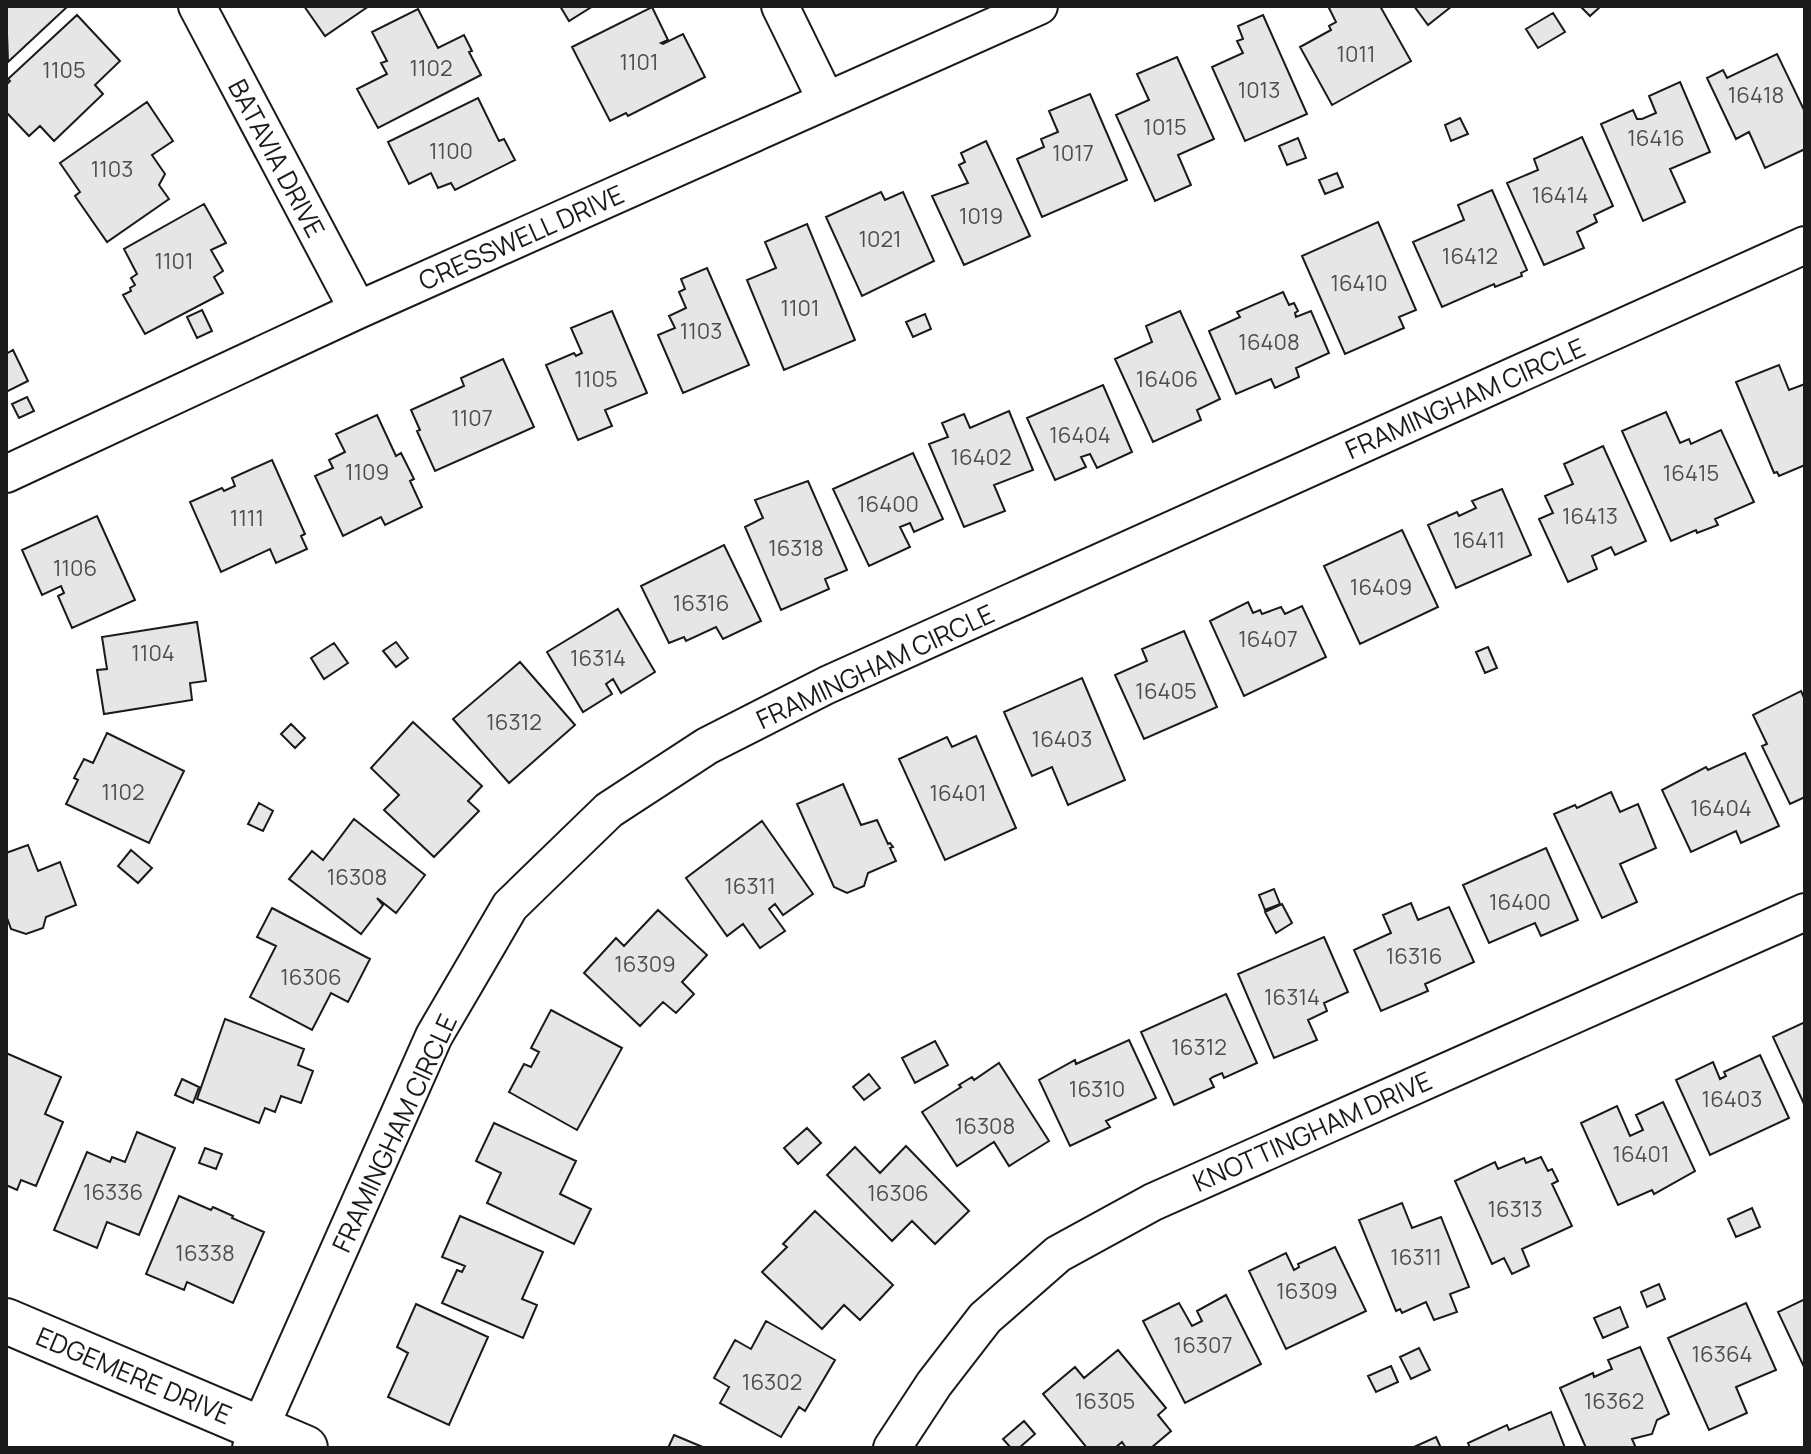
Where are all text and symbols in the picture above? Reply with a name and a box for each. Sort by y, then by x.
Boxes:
house number: 1011 [1336,39,1376,69]
house number: 1101 [619,47,659,77]
house number: 1102 [409,53,453,83]
house number: 1105 [42,55,86,85]
street label: BATAVIA DRIVE [220,73,334,243]
house number: 1013 [1238,75,1280,105]
house number: 16418 [1728,80,1784,110]
house number: 1015 [1143,112,1187,142]
house number: 16416 [1627,123,1685,153]
house number: 1100 [429,136,473,166]
house number: 1017 [1052,138,1094,168]
house number: 1103 [91,154,133,184]
street label: CRESSWELL DRIVE [413,176,629,298]
house number: 16414 [1532,180,1588,210]
house number: 1019 [959,201,1003,231]
house number: 1021 [858,224,902,254]
house number: 16412 [1442,241,1498,271]
house number: 1101 [154,246,194,276]
house number: 16410 [1330,268,1388,298]
house number: 1101 [780,293,820,323]
house number: 1103 [680,316,722,346]
house number: 16408 [1238,327,1300,357]
street label: FRAMINGHAM CIRCLE [1339,329,1591,467]
house number: 1105 [574,364,618,394]
house number: 16406 [1136,364,1198,394]
house number: 1107 [451,403,493,433]
house number: 16404 [1049,420,1111,450]
house number: 16402 [950,442,1012,472]
house number: 1109 [345,457,389,487]
house number: 16415 [1663,458,1719,488]
house number: 16400 [857,489,919,519]
house number: 16413 [1562,501,1618,531]
house number: 1111 [230,503,264,533]
house number: 16411 [1453,525,1505,555]
house number: 16318 [768,533,824,563]
house number: 1106 [53,553,97,583]
house number: 16409 [1350,572,1412,602]
house number: 16316 [673,588,729,618]
street label: FRAMINGHAM CIRCLE [750,595,1000,737]
house number: 16407 [1238,624,1298,654]
house number: 1104 [131,638,175,668]
house number: 16314 [570,643,626,673]
house number: 16405 [1135,676,1197,706]
house number: 16312 [486,707,542,737]
house number: 16403 [1032,724,1092,754]
house number: 1102 [101,777,145,807]
house number: 16401 [929,778,987,808]
house number: 16404 [1690,793,1752,823]
house number: 16308 [327,862,387,892]
house number: 16311 [724,871,776,901]
house number: 16400 [1489,887,1551,917]
house number: 16316 [1386,941,1442,971]
house number: 16309 [614,949,676,979]
house number: 16306 [280,962,342,992]
house number: 16314 [1264,982,1320,1012]
street label: FRAMINGHAM CIRCLE [323,1008,465,1258]
house number: 16312 [1171,1032,1227,1062]
street label: KNOTTINGHAM DRIVE [1187,1062,1437,1200]
house number: 16310 [1069,1074,1125,1104]
house number: 16403 [1702,1084,1762,1114]
house number: 16308 [955,1111,1015,1141]
house number: 16401 [1612,1139,1670,1169]
house number: 16336 [83,1177,143,1207]
house number: 16306 [867,1178,929,1208]
house number: 16313 [1487,1194,1543,1224]
house number: 16338 [175,1238,235,1268]
house number: 16311 [1390,1242,1442,1272]
house number: 16309 [1276,1276,1338,1306]
street label: EDGEMERE DRIVE [31,1318,237,1432]
house number: 16307 [1174,1330,1232,1360]
house number: 16364 [1691,1339,1753,1369]
house number: 16302 [742,1367,802,1397]
house number: 16305 [1075,1386,1135,1416]
house number: 16362 [1584,1386,1644,1416]

